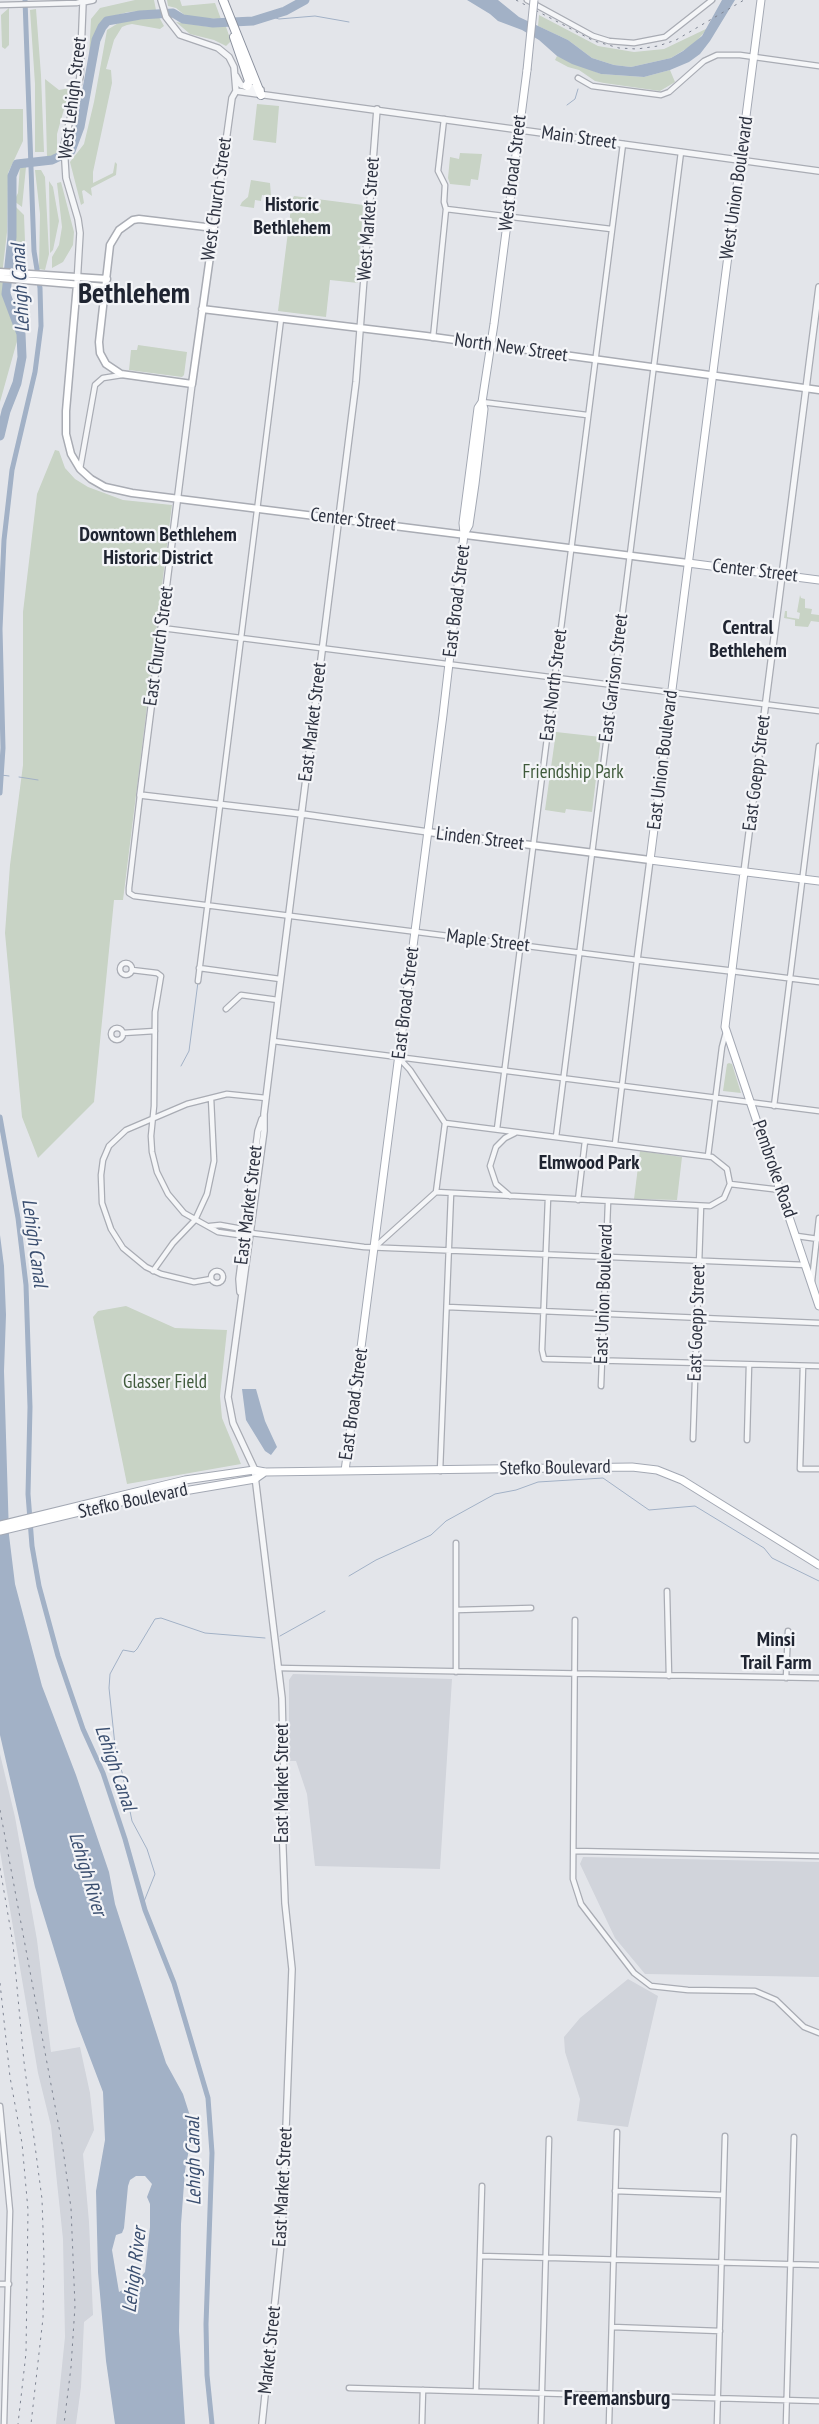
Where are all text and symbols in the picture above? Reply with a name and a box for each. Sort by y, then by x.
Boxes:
street label: West Lehigh Street [54,36,92,160]
street label: West Broad Street [495,113,531,233]
street label: West Union Boulevard [716,115,758,261]
street label: Main Street [540,121,618,155]
street label: West Church Street [197,136,237,262]
street label: West Market Street [353,156,385,282]
district label: Historic Bethlehem [253,193,331,240]
water label: Lehigh Canal [7,243,35,333]
district label: Bethlehem [78,278,190,312]
street label: North New Street [453,329,569,367]
street label: Center Street [309,503,397,537]
district label: Downtown Bethlehem Historic District [79,523,237,570]
street label: East Broad Street [439,544,475,658]
street label: Center Street [711,554,799,588]
street label: East Church Street [139,585,179,707]
street label: East Garrison Street [595,612,633,744]
district label: Central Bethlehem [709,616,787,663]
street label: East North Street [536,628,572,742]
street label: East Market Street [294,661,332,783]
street label: East Union Boulevard [643,689,683,831]
street label: East Goepp Street [739,714,775,832]
park label: Friendship Park [522,762,624,784]
street label: Linden Street [435,822,525,856]
street label: Maple Street [445,925,531,957]
street label: East Broad Street [388,946,424,1060]
street label: Pembroke Road [747,1117,801,1221]
street label: East Market Street [230,1144,268,1266]
district label: Elmwood Park [539,1151,639,1175]
water label: Lehigh Canal [16,1197,52,1289]
street label: East Union Boulevard [590,1224,618,1364]
street label: East Goepp Street [684,1264,710,1382]
street label: East Broad Street [335,1346,373,1462]
park label: Glasser Field [123,1372,207,1394]
street label: Stefko Boulevard [499,1456,611,1480]
street label: Stefko Boulevard [76,1478,190,1524]
district label: Minsi Trail Farm [740,1628,812,1675]
water label: Lehigh Canal [89,1722,141,1814]
street label: East Market Street [272,1723,294,1843]
water label: Lehigh River [63,1829,111,1919]
water label: Lehigh Canal [181,2116,207,2206]
street label: East Market Street [268,2127,298,2247]
water label: Lehigh River [118,2226,152,2314]
street label: Market Street [254,2305,286,2395]
district label: Freemansburg [564,2386,670,2412]

